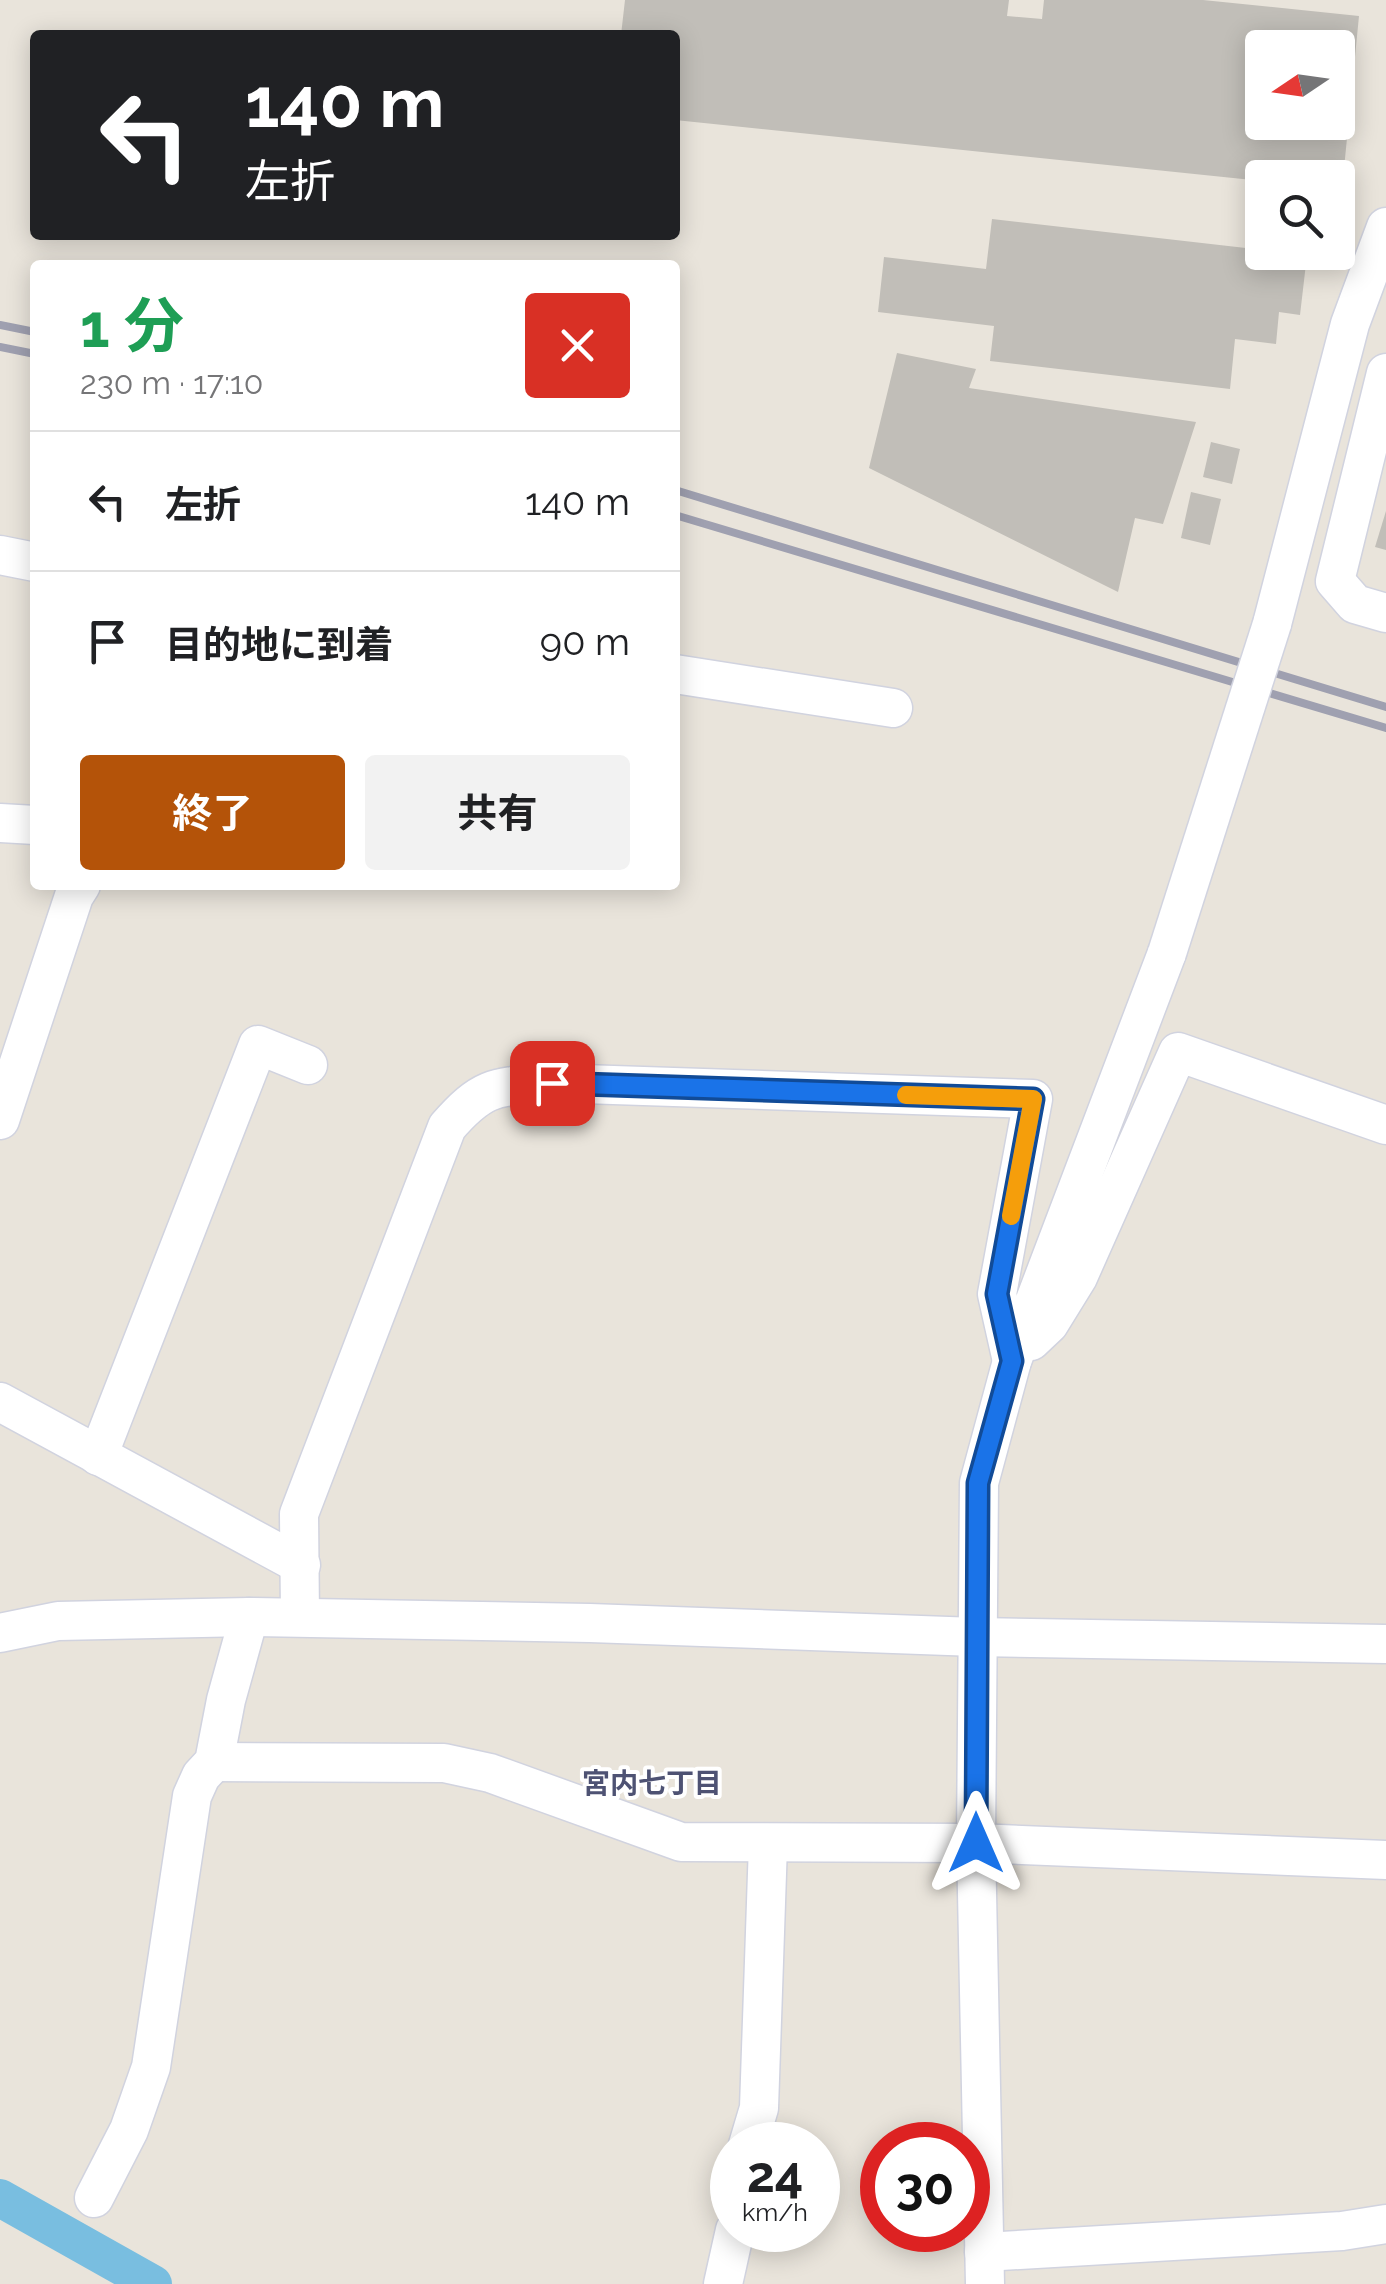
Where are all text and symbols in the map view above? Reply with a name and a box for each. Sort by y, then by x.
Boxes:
north arrow [1245,30,1355,140]
map controls [1245,30,1355,270]
text: 140 m [245,61,445,143]
icon: left [80,70,210,200]
text: 左折 [245,155,335,208]
button: search [1245,160,1355,270]
text: 1 分 [80,291,184,361]
button: close [525,293,630,398]
text: 230 m · 17:10 [80,364,263,401]
icon: left [80,474,135,529]
text: 140 m [525,479,630,524]
text: 左折 [165,482,241,527]
icon: arrive [80,614,135,669]
text: 90 m [540,619,630,664]
text: 目的地に到着 [165,622,393,667]
button: 終了 [80,755,345,870]
button: 共有 [365,755,630,870]
pin [510,1041,595,1126]
icon: arrive [525,1056,580,1111]
district label: 宮内七丁目 [582,1767,722,1800]
position arrow [924,1791,1028,1895]
speed limit sign: 30 [860,2122,990,2252]
text: 24 [747,2145,803,2204]
text: km/h [742,2197,808,2227]

